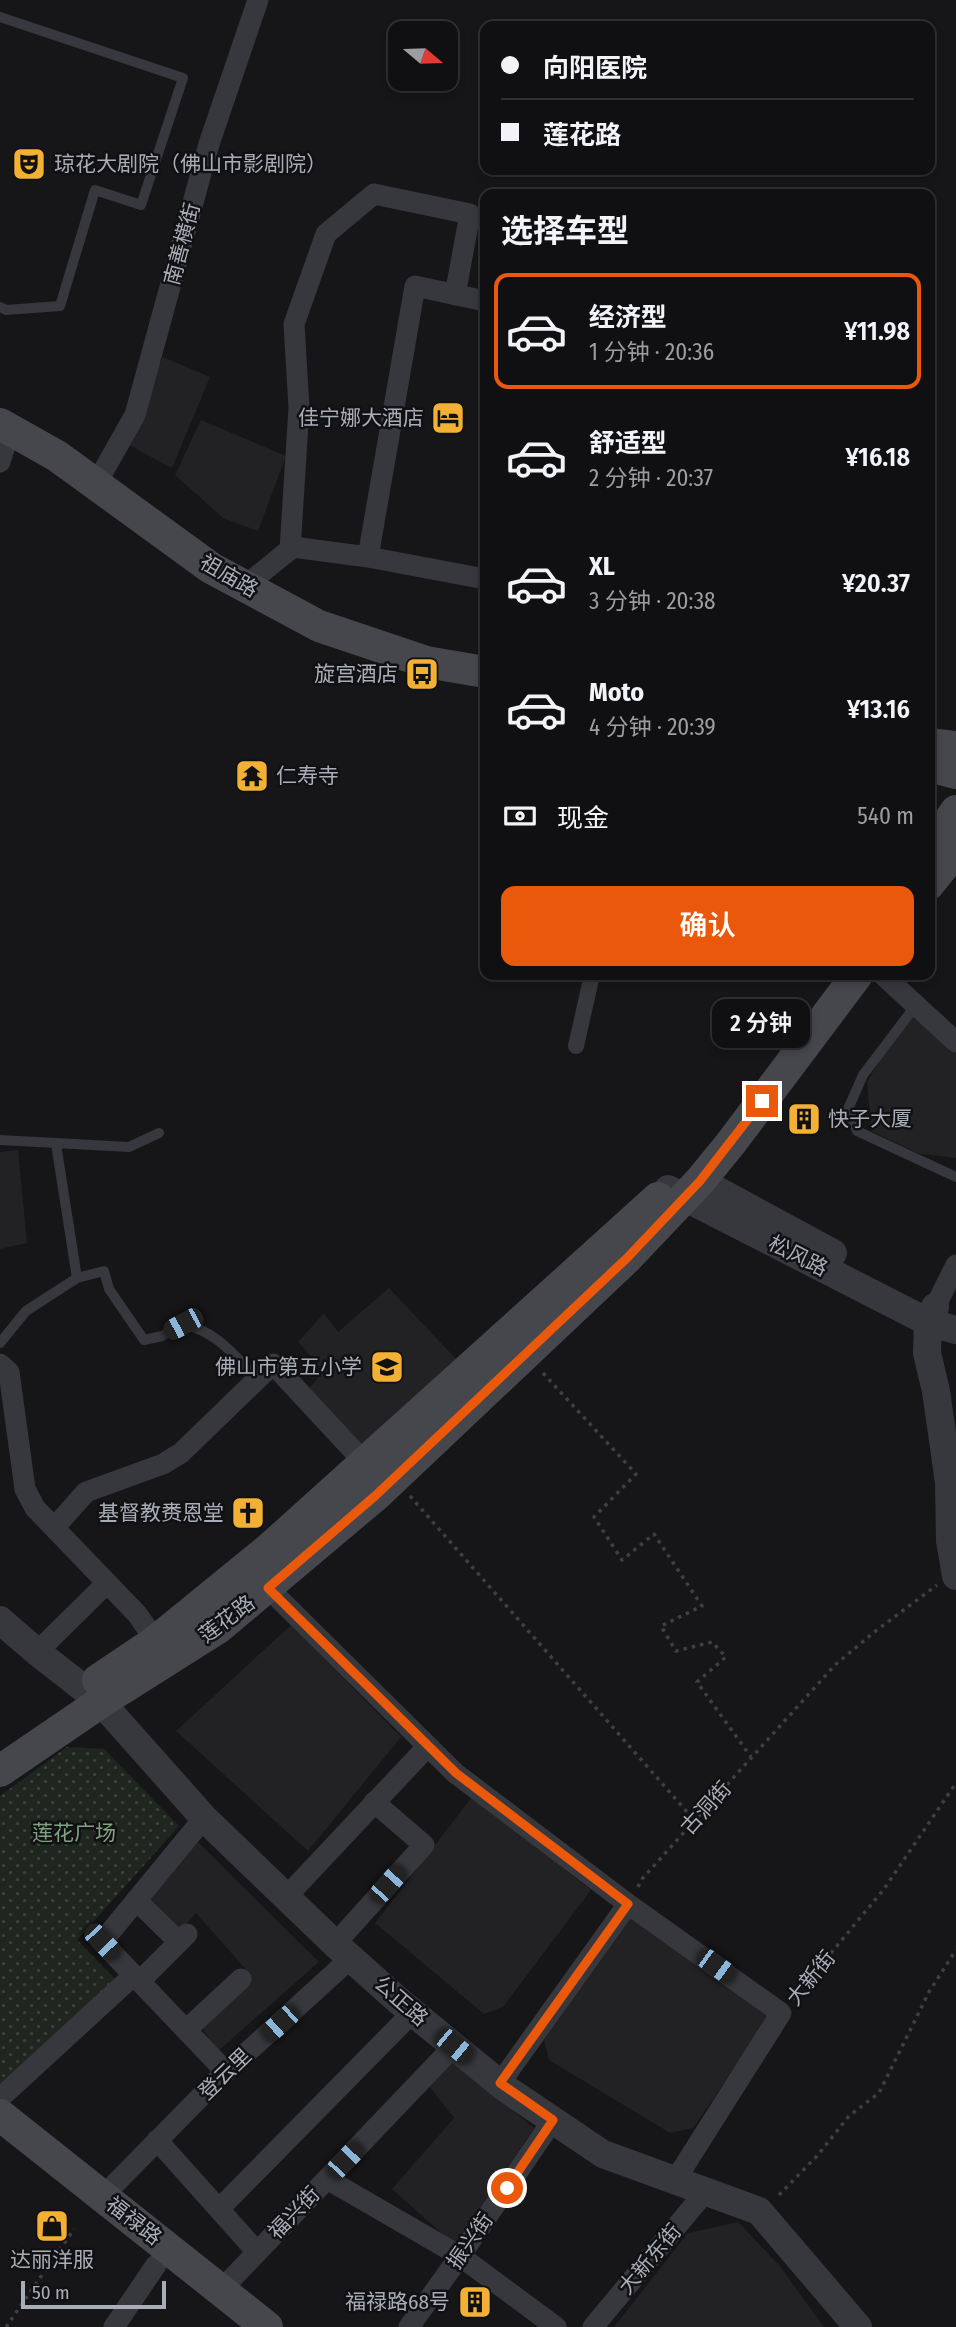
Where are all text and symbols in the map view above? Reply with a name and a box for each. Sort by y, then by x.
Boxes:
north arrow [388,21,458,91]
map controls [388,21,458,91]
text: 向阳医院 [543,53,647,84]
text: 莲花路 [543,120,621,151]
theatre icon: 琼花大剧院（佛山市影剧院） [10,145,48,183]
place label: 琼花大剧院（佛山市影剧院） [54,151,327,177]
street label: 南善横街 [159,200,205,288]
text: 选择车型 [501,212,629,250]
icon: car [505,300,568,363]
text: 经济型 [589,302,667,333]
text: ¥11.98 [844,316,910,347]
text: 1 分钟 · 20:36 [589,338,714,366]
hotel icon: 佳宁娜大酒店 [429,399,467,437]
place label: 佳宁娜大酒店 [298,405,424,431]
icon: car [505,426,568,489]
text: 舒适型 [589,428,667,459]
text: ¥16.18 [846,442,910,473]
text: 2 分钟 · 20:37 [589,464,713,492]
street label: 祖庙路 [195,549,263,603]
text: XL [589,551,615,582]
icon: car [505,552,568,615]
text: ¥20.37 [842,568,910,599]
text: 3 分钟 · 20:38 [589,587,716,615]
bus stop icon: 旋宫酒店 [403,655,441,693]
place label: 旋宫酒店 [314,661,398,687]
text: Moto [589,677,644,708]
icon: car [505,678,568,741]
text: ¥13.16 [847,694,910,725]
text: 4 分钟 · 20:39 [589,713,716,741]
temple icon: 仁寿寺 [233,757,271,795]
place label: 仁寿寺 [276,763,339,789]
icon: cash [501,797,539,835]
text: 540 m [857,802,914,830]
text: 现金 [557,803,609,834]
button: 确认 [501,886,914,966]
callout: 2 分钟 [713,1000,811,1048]
text: 2 分钟 [730,1009,792,1037]
route end [746,1085,778,1117]
building icon: 快子大厦 [785,1100,823,1138]
place label: 快子大厦 [828,1106,912,1132]
street label: 松风路 [764,1230,832,1282]
car [160,1305,207,1343]
school or university icon: 佛山市第五小学 [368,1348,406,1386]
place label: 佛山市第五小学 [215,1354,362,1380]
church icon: 基督教赉恩堂 [229,1494,267,1532]
place label: 基督教赉恩堂 [98,1500,224,1526]
street label: 莲花路 [194,1590,260,1648]
street label: 古洞街 [675,1776,737,1840]
park label: 莲花广场 [32,1820,116,1846]
car [367,1861,410,1907]
car [80,1920,125,1964]
car [693,1945,740,1987]
street label: 大新街 [781,1945,841,2011]
street label: 公正路 [369,1971,433,2031]
car [258,2001,303,2045]
car [432,2024,477,2068]
street label: 登云里 [193,2043,257,2105]
car [323,2138,368,2182]
route start [491,2172,523,2204]
street label: 福兴街 [263,2181,325,2245]
street label: 福禄路 [101,2191,167,2251]
shop icon: 达丽洋服 [33,2207,71,2245]
street label: 振兴街 [441,2208,499,2274]
street label: 大新东街 [613,2218,687,2300]
place label: 达丽洋服 [10,2247,94,2273]
scale bar [21,2278,166,2310]
text: 50 m [32,2281,70,2304]
building icon: 福禄路68号 [456,2283,494,2321]
place label: 福禄路68号 [345,2289,450,2315]

